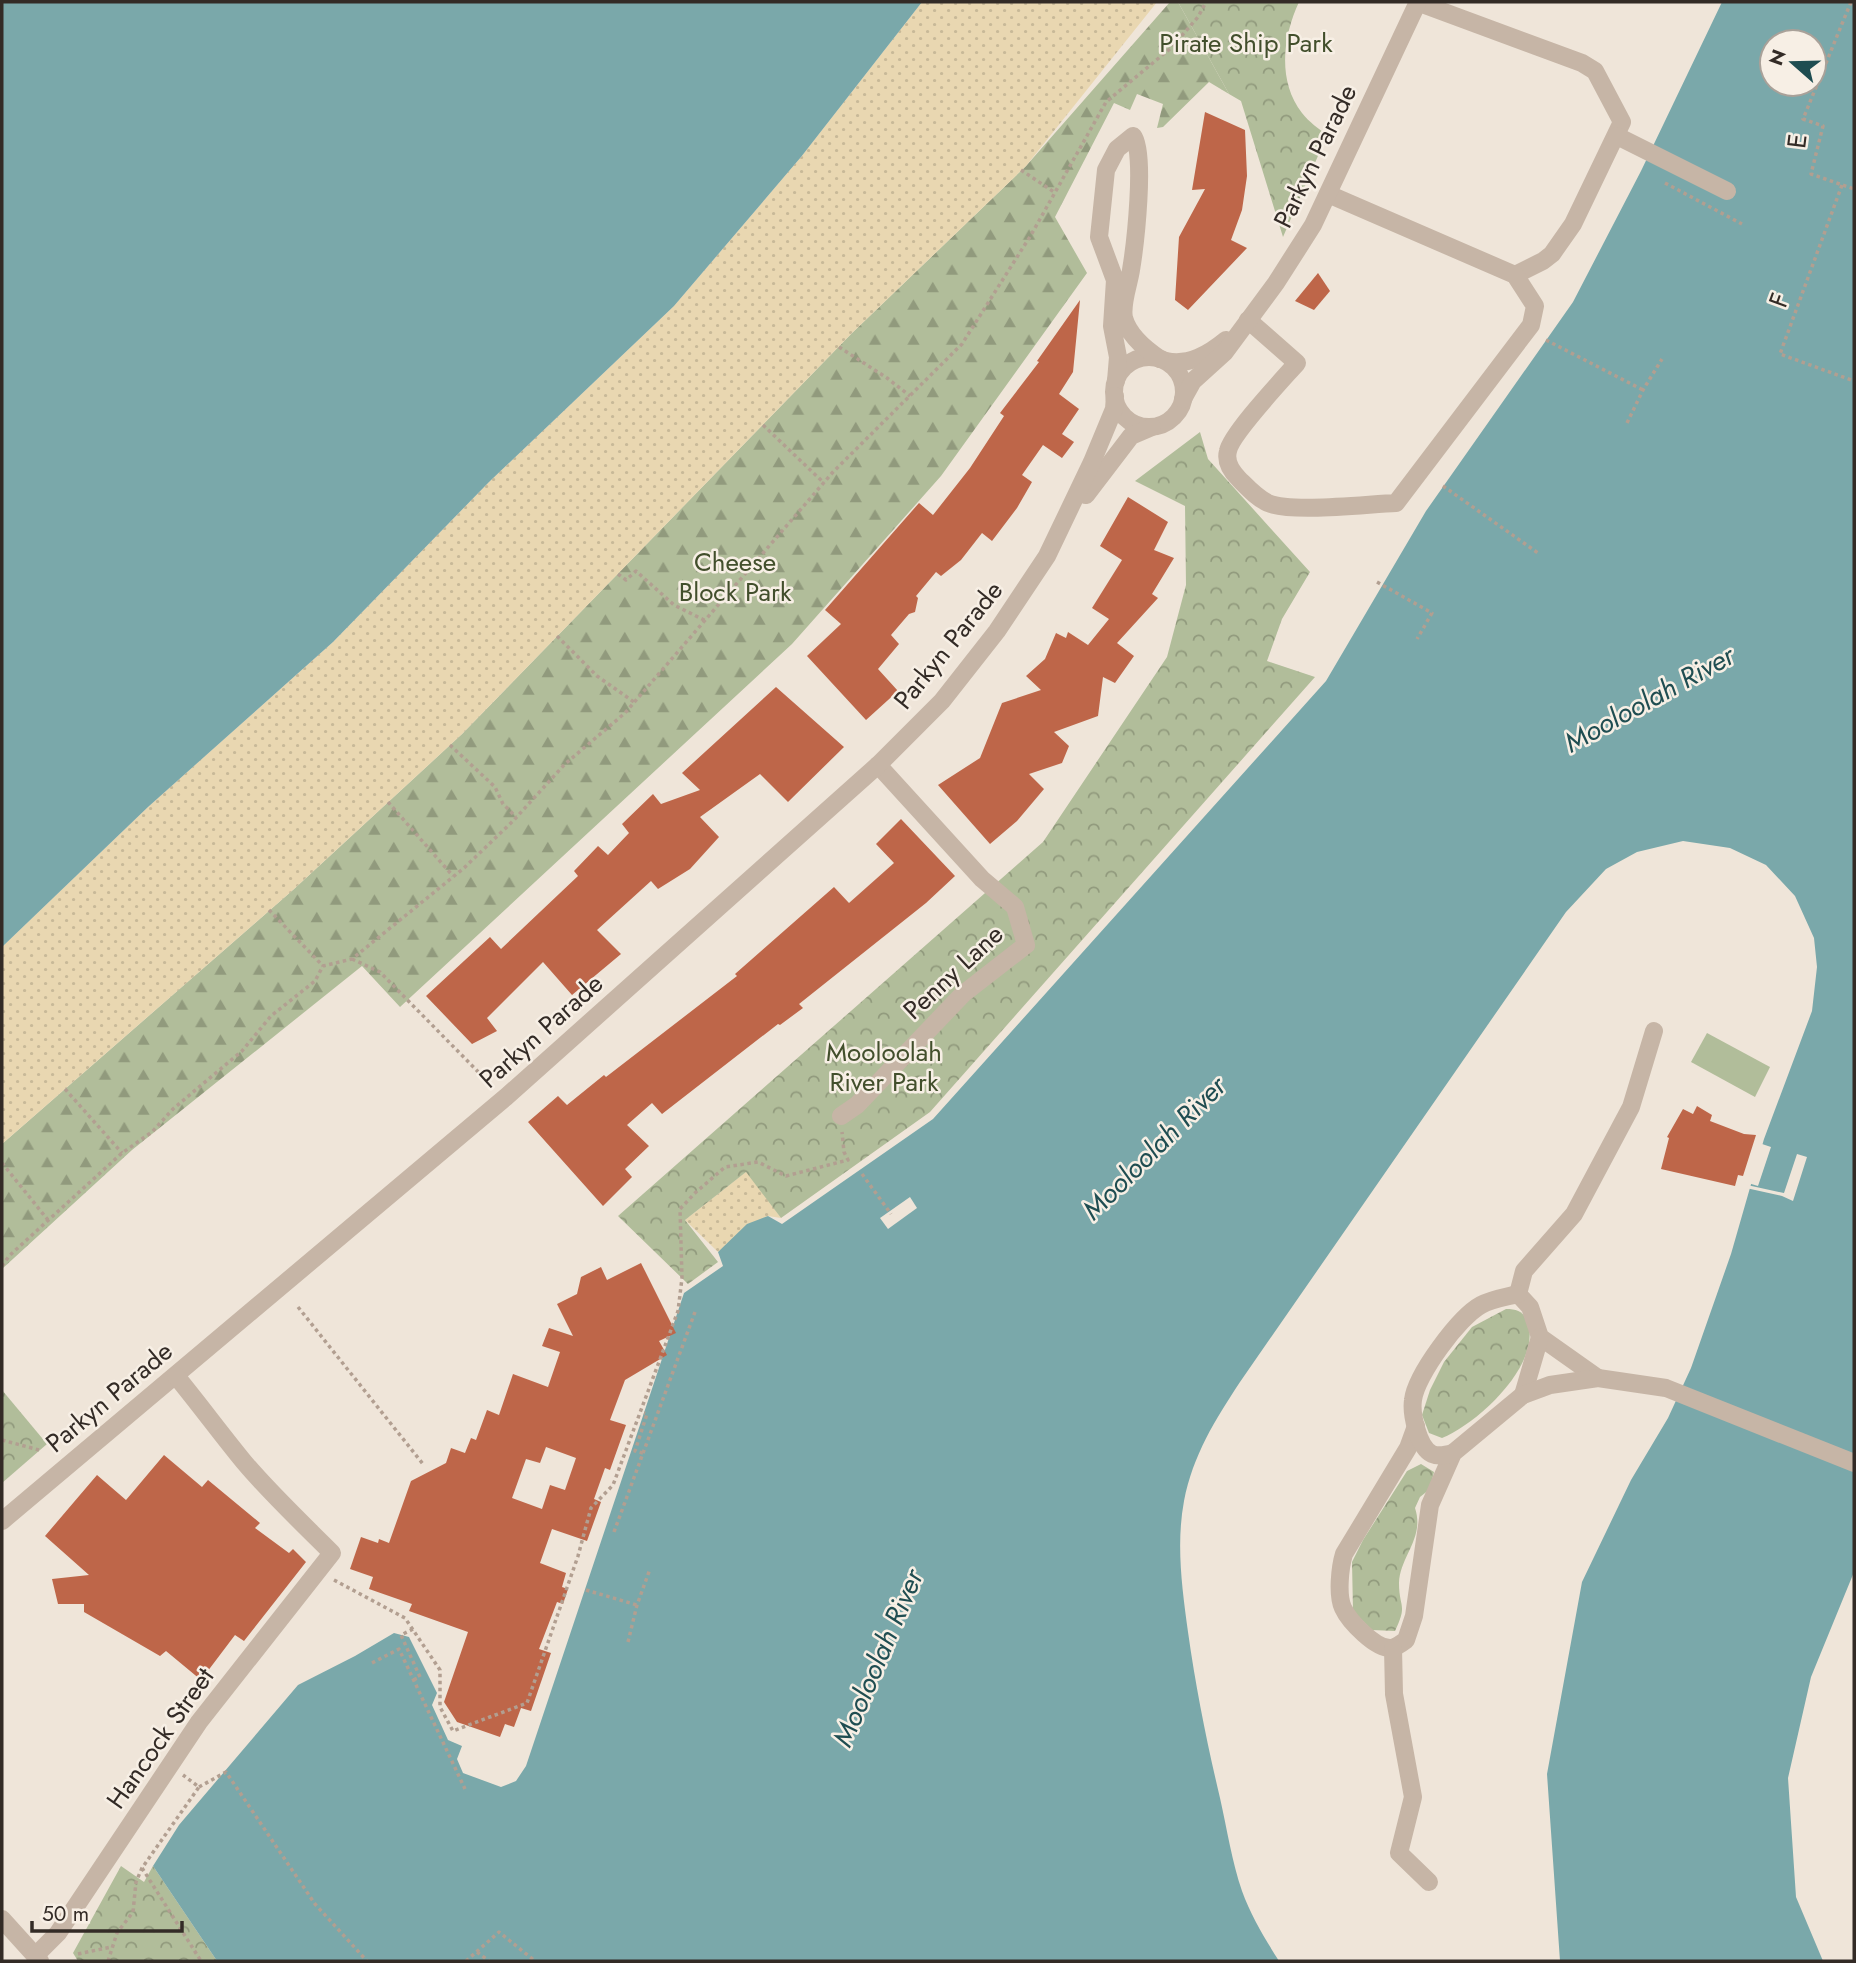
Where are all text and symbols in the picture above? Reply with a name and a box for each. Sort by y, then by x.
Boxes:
park label: Pirate Ship Park [1159,24,1333,62]
north arrow [1758,28,1828,98]
text: N [1762,46,1793,69]
street label: Parkyn Parade [1264,78,1366,234]
street label: E [1777,132,1817,150]
street label: F [1759,287,1799,313]
park label: Cheese Block Park [679,543,792,611]
street label: Parkyn Parade [884,573,1012,717]
water label: Mooloolah River [1556,634,1743,763]
street label: Penny Lane [895,916,1011,1028]
street label: Parkyn Parade [471,965,611,1097]
park label: Mooloolah River Park [826,1033,942,1101]
water label: Mooloolah River [1073,1065,1237,1229]
street label: Parkyn Parade [37,1333,181,1461]
water label: Mooloolah River [822,1561,934,1753]
street label: Hancock Street [97,1659,223,1817]
scale bar [32,1890,182,1934]
text: 50 m [42,1899,89,1929]

